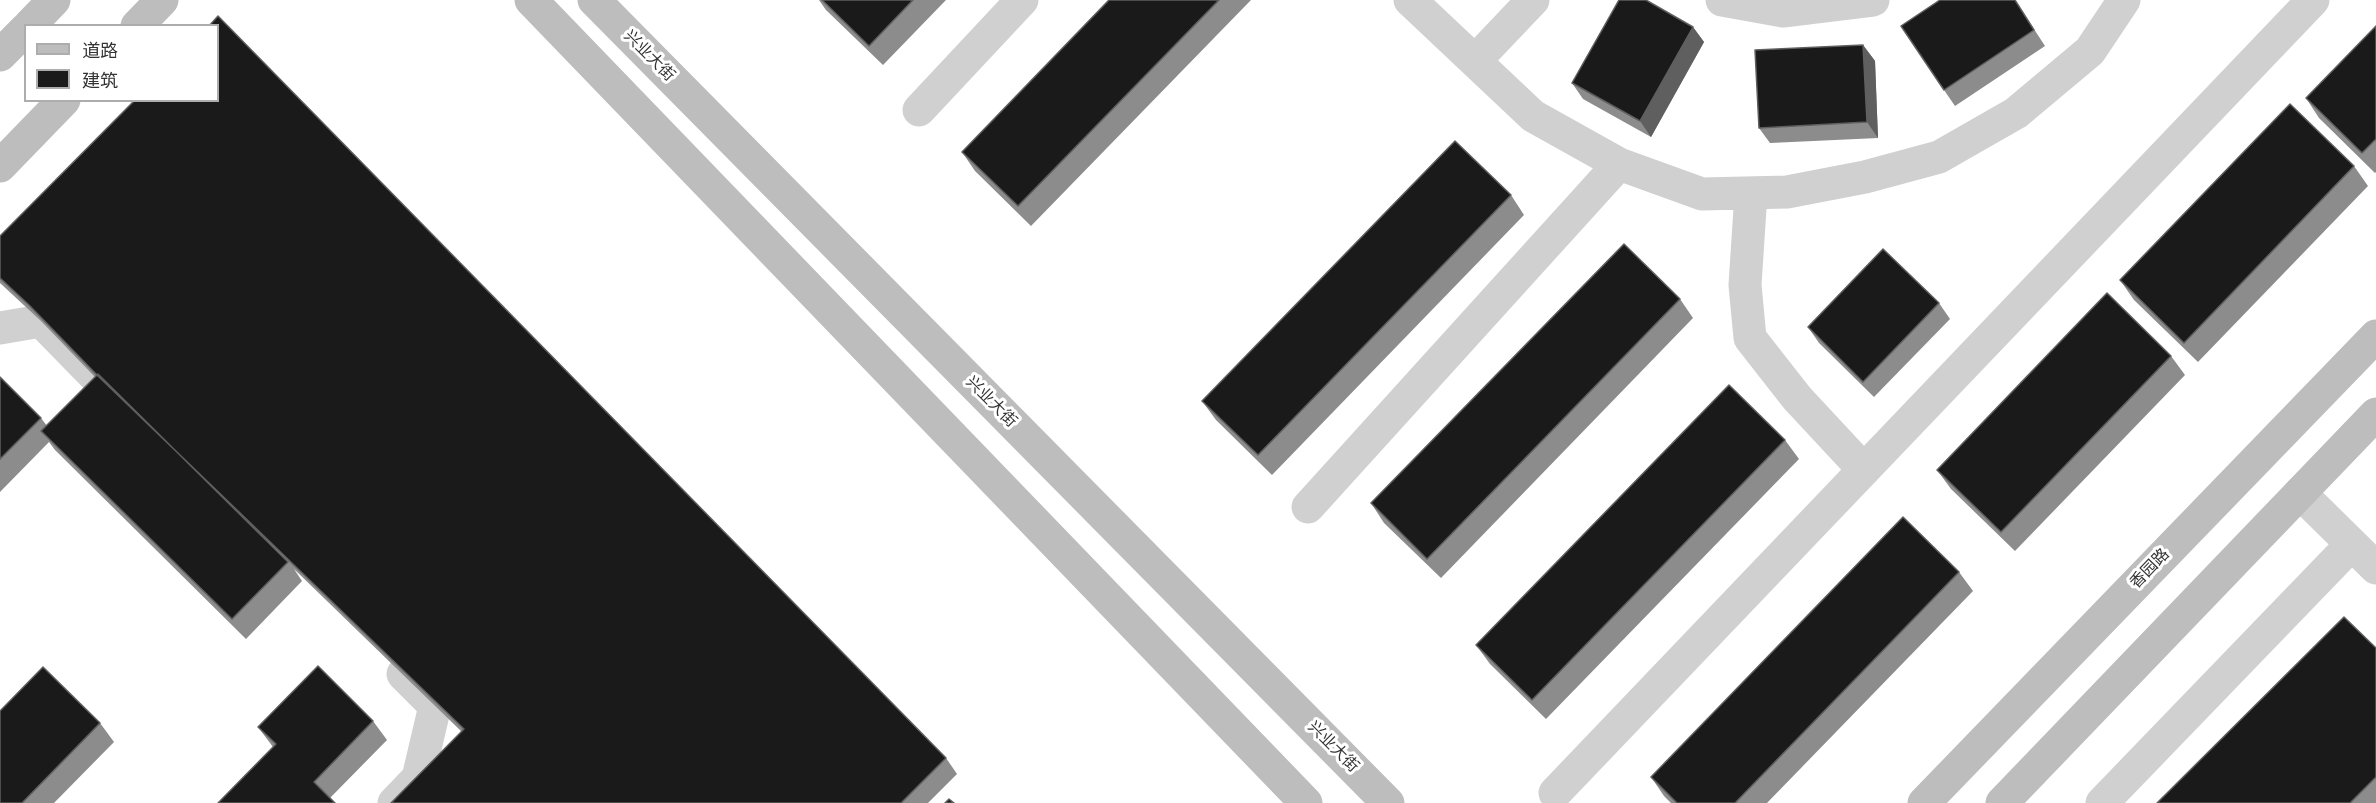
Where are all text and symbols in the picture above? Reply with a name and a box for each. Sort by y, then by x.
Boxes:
legend [24,24,219,102]
street label: 兴业大街 [620,27,678,85]
text: 道路 [82,41,118,61]
text: 建筑 [82,71,118,91]
street label: 兴业大街 [962,373,1020,431]
street label: 香园路 [2126,545,2174,593]
street label: 兴业大街 [1304,718,1362,776]

